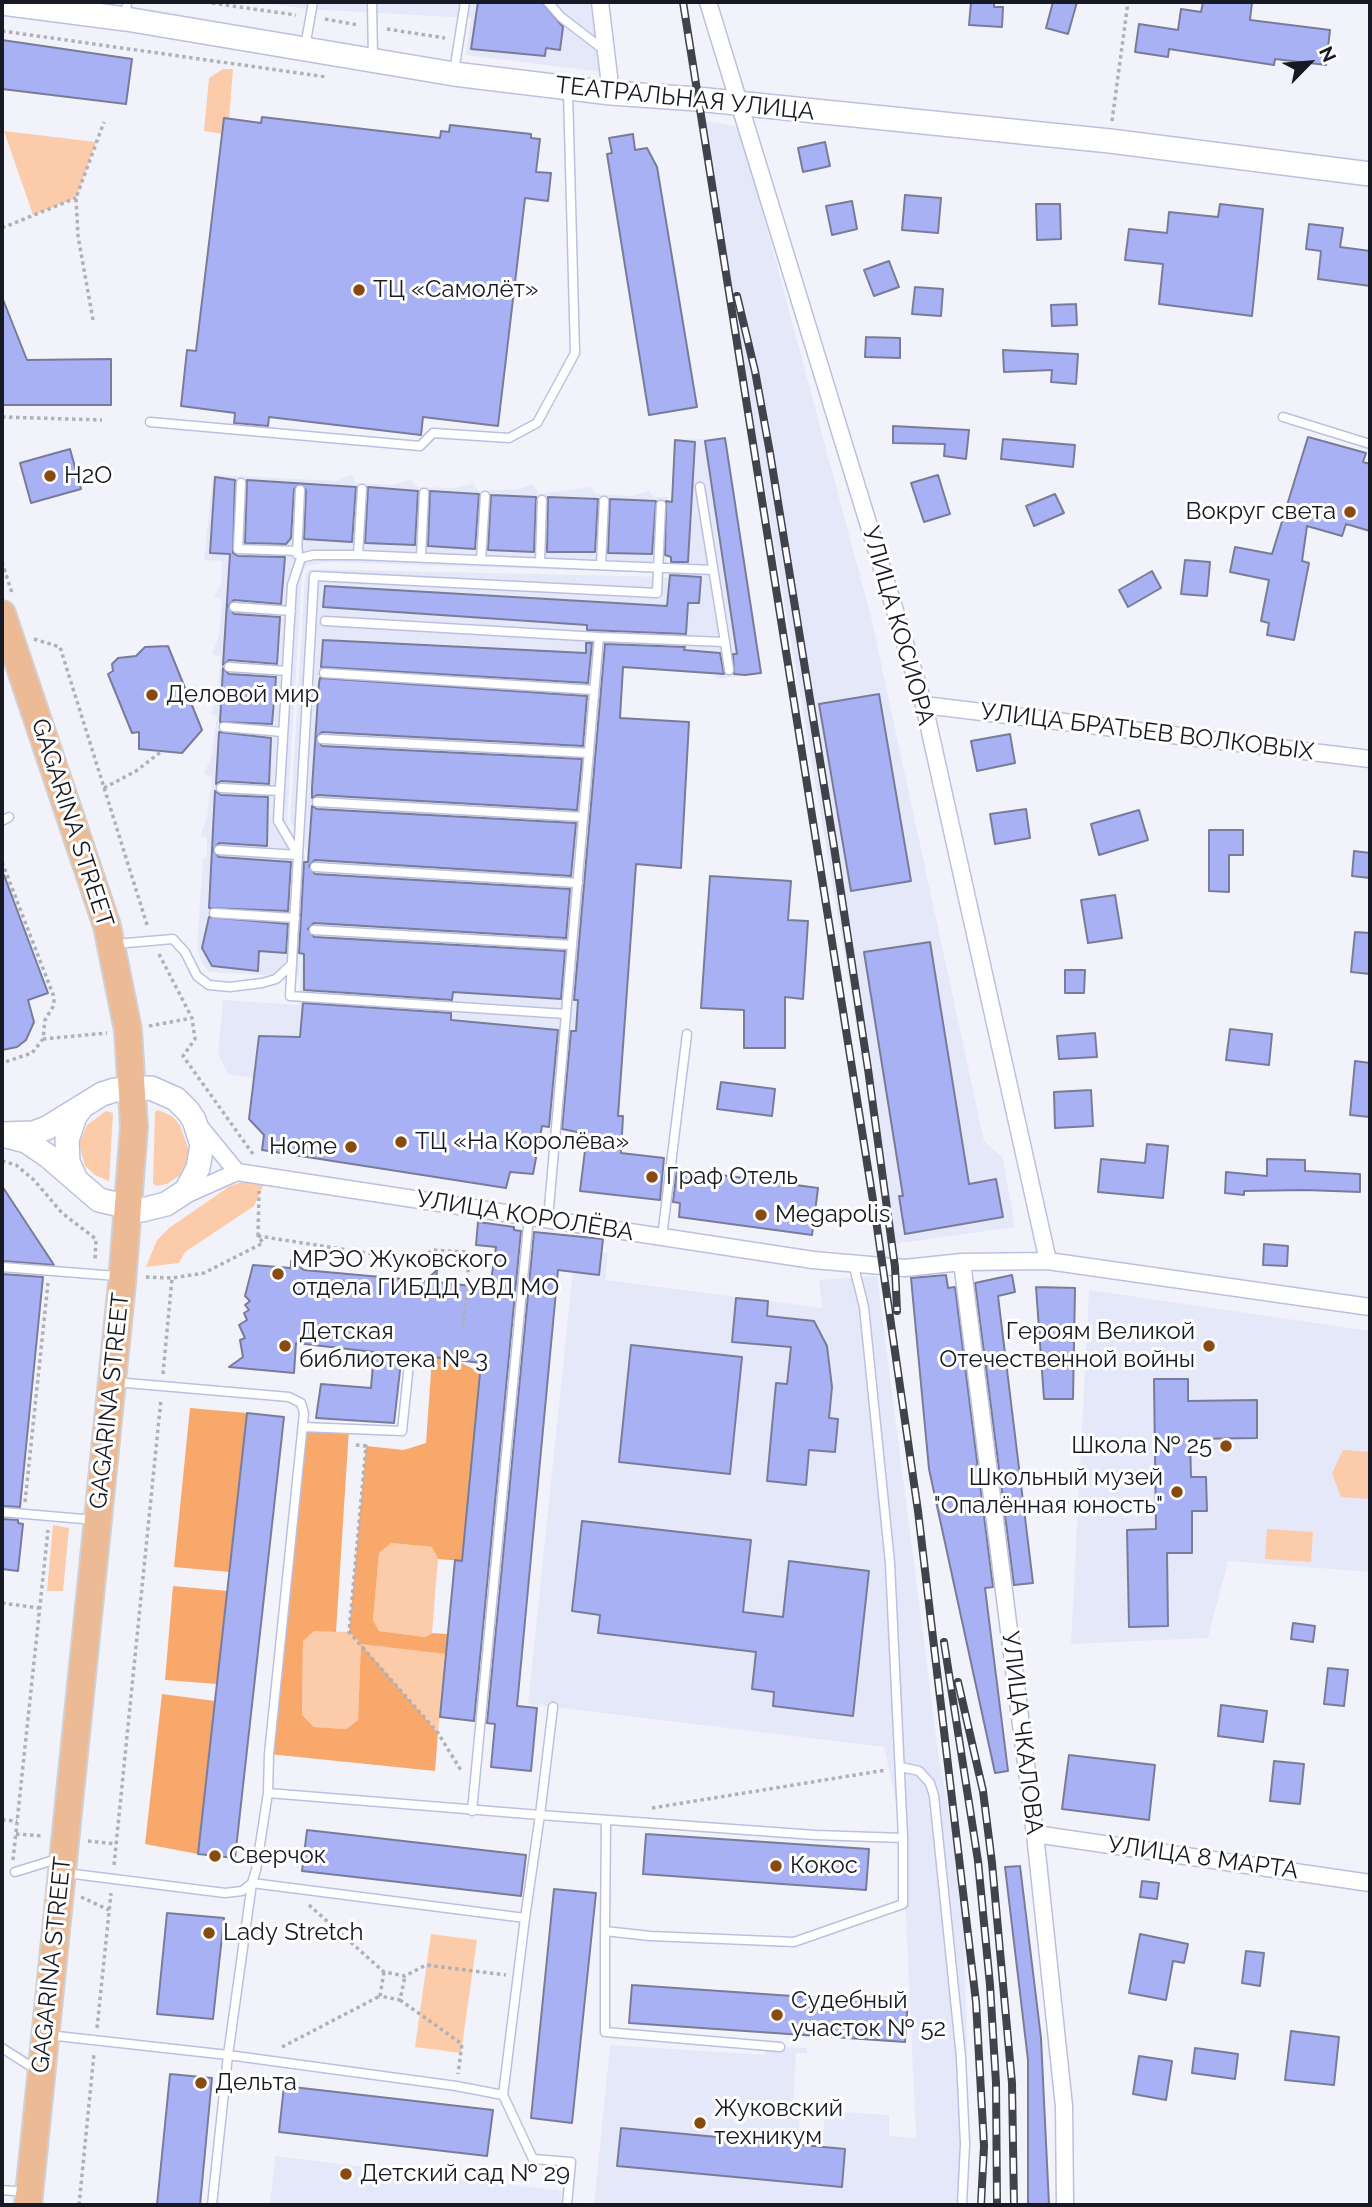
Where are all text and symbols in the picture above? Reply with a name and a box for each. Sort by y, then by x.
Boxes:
north arrow [1274,28,1344,98]
text: N [1315,43,1341,65]
street label: ТЕАТРАЛЬНАЯ УЛИЦА [554,71,816,127]
place label: ТЦ «Самолёт» [373,276,538,304]
marker: ТЦ «Самолёт» [351,282,367,298]
place label: H2O [64,462,112,490]
marker: H2O [42,468,58,484]
place label: Вокруг света [1185,498,1336,526]
marker: Вокруг света [1342,504,1358,520]
street label: УЛИЦА КОСИОРА [856,523,940,729]
place label: Деловой мир [166,681,319,709]
marker: Деловой мир [144,687,160,703]
street label: УЛИЦА БРАТЬЕВ ВОЛКОВЫХ [979,697,1315,767]
street label: GAGARINA STREET [25,715,119,931]
place label: ТЦ «На Королёва» [415,1128,629,1156]
place label: Home [269,1133,337,1161]
marker: ТЦ «На Королёва» [393,1134,409,1150]
marker: Home [343,1139,359,1155]
place label: Граф Отель [666,1163,798,1191]
marker: Граф Отель [644,1169,660,1185]
street label: УЛИЦА КОРОЛЁВА [414,1185,636,1247]
place label: Megapolis [775,1201,890,1229]
marker: Megapolis [753,1207,769,1223]
place label: МРЭО Жуковского отдела ГИБДД УВД МО [292,1246,559,1302]
marker: МРЭО Жуковского отдела ГИБДД УВД МО [270,1266,286,1282]
street label: GAGARINA STREET [84,1291,136,1511]
place label: Детская библиотека № 3 [299,1318,488,1374]
place label: Героям Великой Отечественной войны [939,1318,1195,1374]
marker: Детская библиотека № 3 [277,1338,293,1354]
marker: Героям Великой Отечественной войны [1201,1338,1217,1354]
place label: Школа № 25 [1071,1432,1212,1460]
marker: Школа № 25 [1218,1438,1234,1454]
place label: Школьный музей "Опалённая юность" [934,1464,1163,1520]
marker: Школьный музей "Опалённая юность" [1169,1484,1185,1500]
street label: УЛИЦА ЧКАЛОВА [995,1630,1049,1836]
street label: УЛИЦА 8 МАРТА [1106,1830,1300,1886]
place label: Сверчок [229,1842,326,1870]
marker: Сверчок [207,1848,223,1864]
place label: Кокос [790,1852,858,1880]
street label: GAGARINA STREET [26,1855,78,2075]
marker: Кокос [768,1858,784,1874]
place label: Lady Stretch [223,1919,364,1947]
marker: Lady Stretch [201,1925,217,1941]
place label: Судебный участок № 52 [791,1987,946,2043]
marker: Судебный участок № 52 [769,2007,785,2023]
place label: Дельта [215,2069,297,2097]
marker: Дельта [193,2075,209,2091]
place label: Жуковский техникум [714,2095,843,2151]
marker: Жуковский техникум [692,2115,708,2131]
place label: Детский сад № 29 [360,2160,570,2188]
marker: Детский сад № 29 [338,2166,354,2182]

